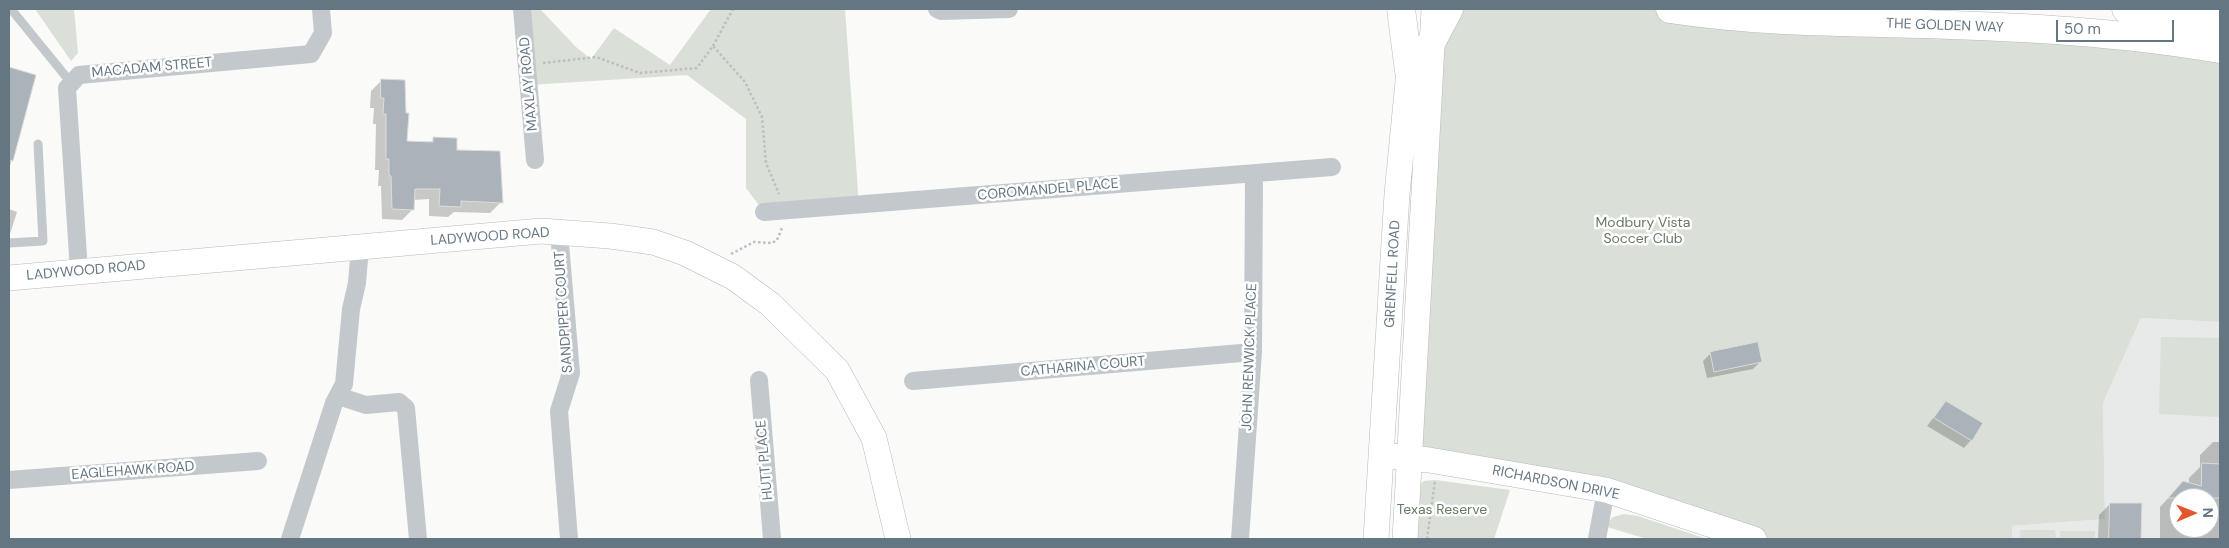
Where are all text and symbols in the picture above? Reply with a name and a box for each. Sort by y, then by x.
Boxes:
scale bar [2059,10,2176,42]
street label: THE GOLDEN WAY [1886,16,2004,36]
text: 50 m [2064,19,2101,39]
street label: MAXLAY ROAD [517,36,541,132]
street label: MACADAM STREET [91,54,213,82]
street label: COROMANDEL PLACE [977,175,1119,205]
park label: Modbury Vista Soccer Club [1596,215,1690,248]
street label: GRENFELL ROAD [1382,220,1404,328]
street label: LADYWOOD ROAD [430,224,550,250]
street label: SANDPIPER COURT [551,250,577,374]
street label: LADYWOOD ROAD [26,257,146,285]
street label: JOHN RENWICK PLACE [1239,283,1261,431]
street label: CATHARINA COURT [1020,353,1146,381]
street label: HUTT PLACE [753,419,777,501]
street label: EAGLEHAWK ROAD [71,458,195,484]
street label: RICHARDSON DRIVE [1491,462,1621,504]
north arrow [2169,488,2219,538]
park label: Texas Reserve [1397,502,1487,518]
text: N [2199,507,2217,518]

